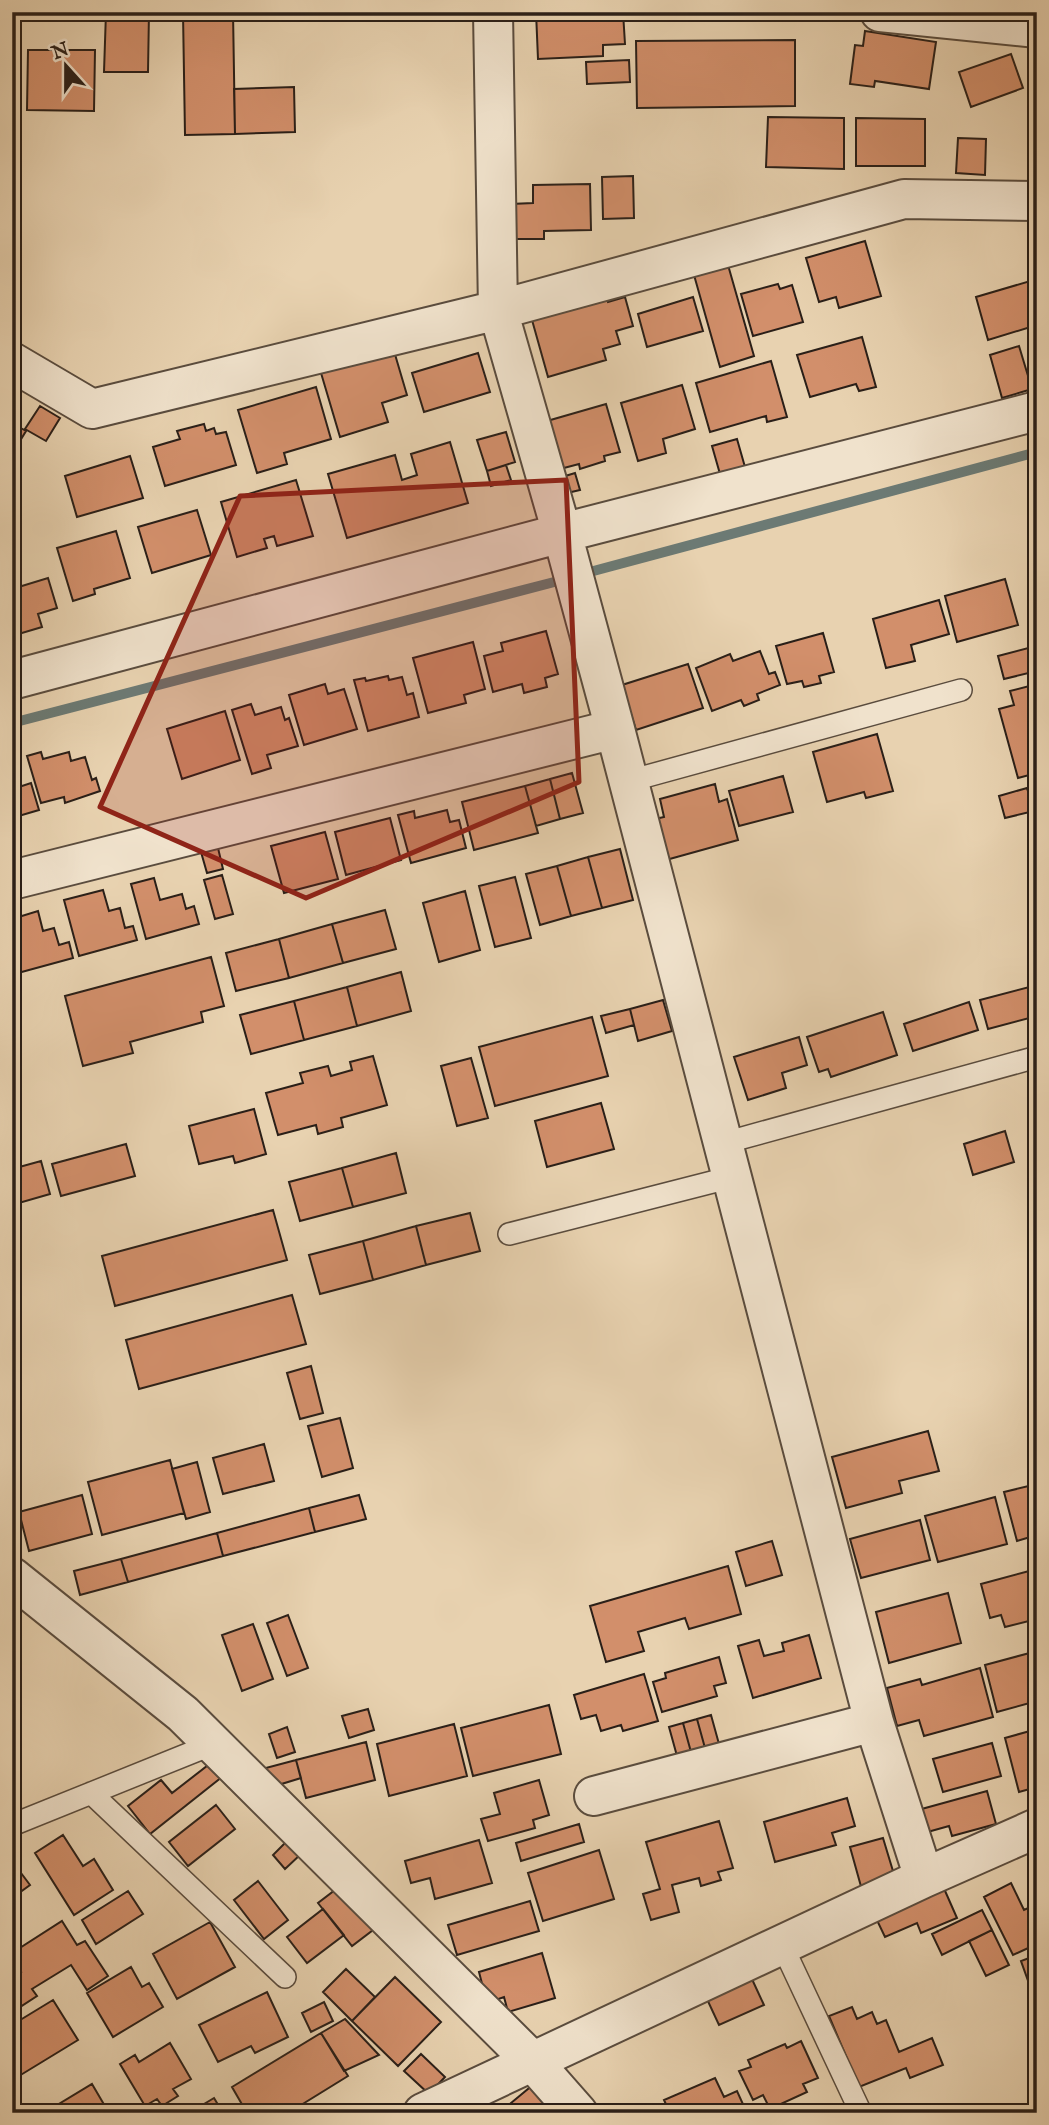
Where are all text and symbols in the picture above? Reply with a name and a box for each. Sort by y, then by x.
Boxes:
north arrow [32,32,102,102]
text: N [48,38,73,67]

